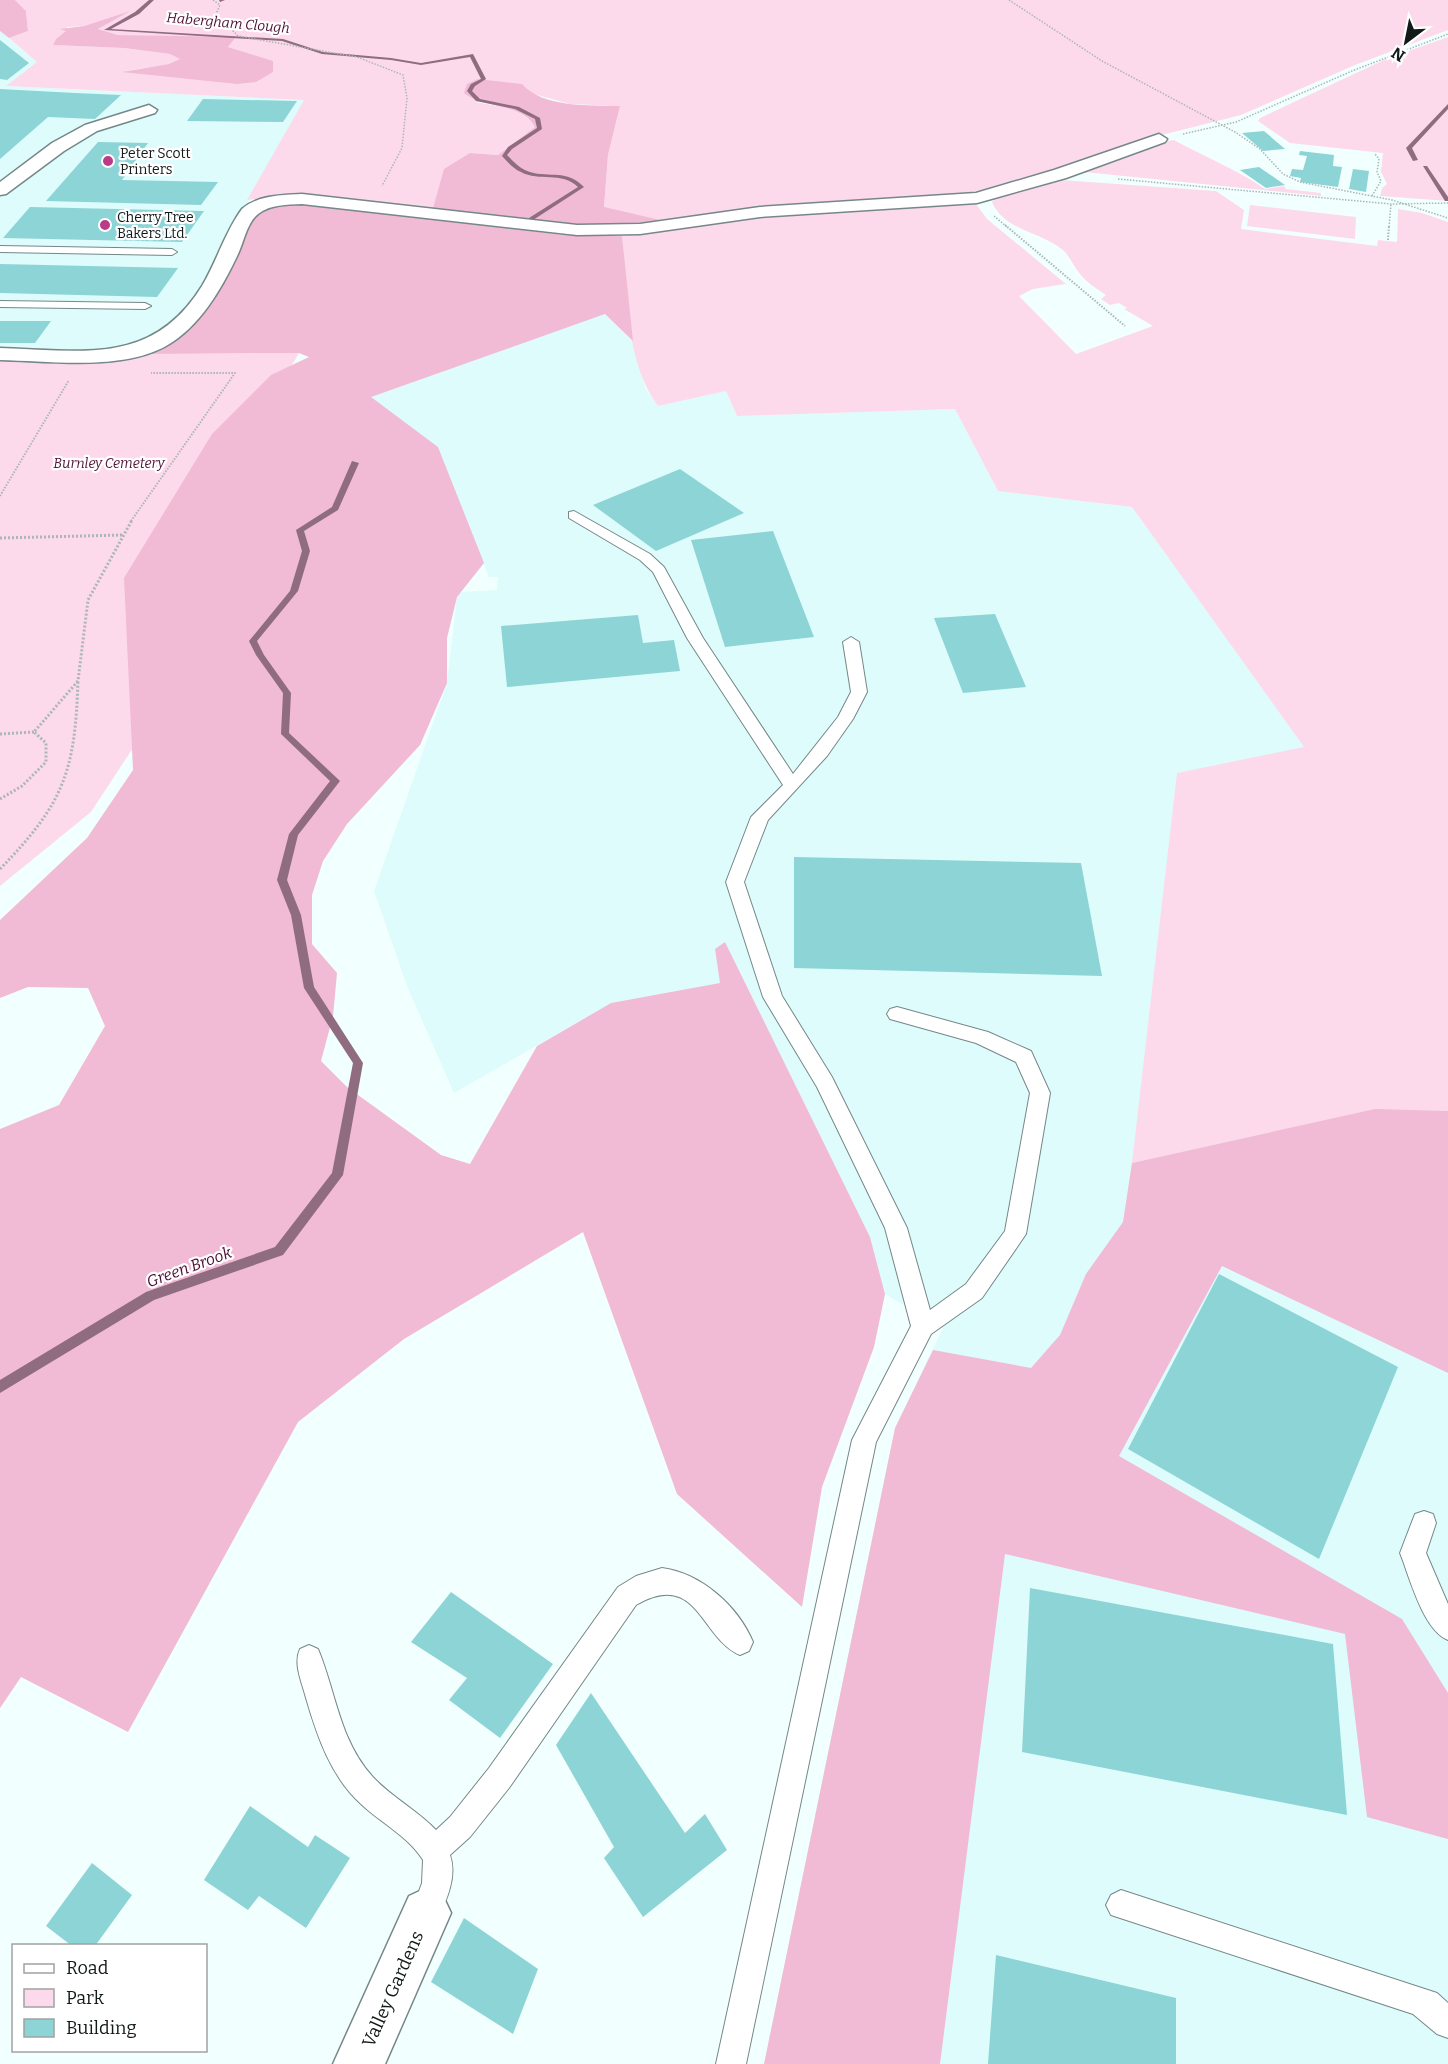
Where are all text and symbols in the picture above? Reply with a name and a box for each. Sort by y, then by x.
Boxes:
water label: Habergham Clough [166,9,290,37]
north arrow [1376,12,1436,72]
text: N [1388,43,1409,66]
place label: Peter Scott Printers [120,145,191,178]
marker: Peter Scott Printers [101,154,115,168]
place label: Cherry Tree Bakers Ltd. [117,209,194,242]
marker: Cherry Tree Bakers Ltd. [98,218,112,232]
park label: Burnley Cemetery [53,455,166,472]
water label: Green Brook [144,1243,234,1291]
street label: Valley Gardens [358,1928,428,2050]
legend [12,1944,207,2052]
text: Road [66,1957,109,1979]
text: Park [66,1987,105,2009]
text: Building [66,2017,137,2039]

